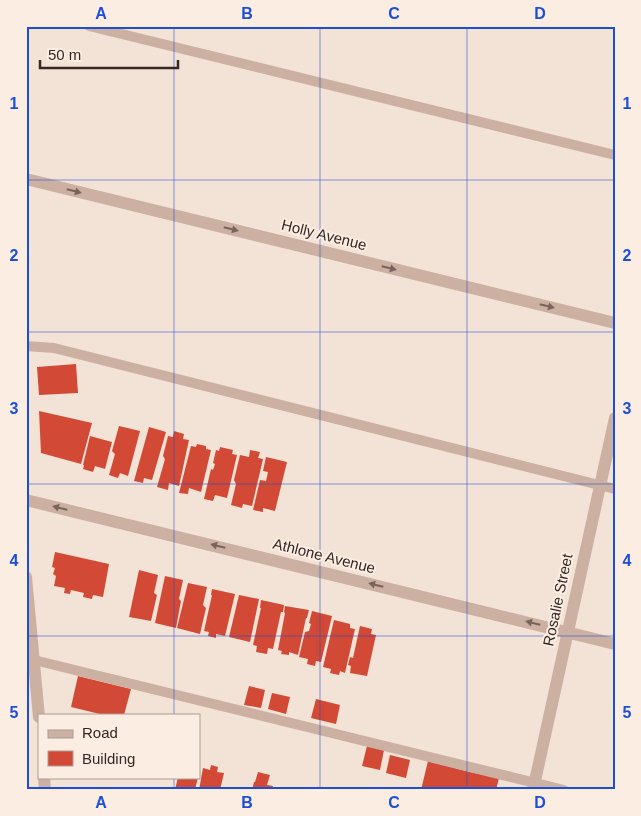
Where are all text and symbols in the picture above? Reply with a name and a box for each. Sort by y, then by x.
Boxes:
text: A [95,5,107,22]
text: B [241,5,253,22]
text: C [388,5,400,22]
text: D [534,5,546,22]
scale bar [40,38,178,70]
text: 50 m [48,46,81,63]
text: 1 [10,95,19,112]
text: 1 [623,95,632,112]
one-way arrow [66,187,81,195]
street label: Holly Avenue [280,216,369,253]
one-way arrow [224,225,239,233]
text: 2 [10,247,19,264]
text: 2 [623,247,632,264]
one-way arrow [382,264,397,272]
one-way arrow [540,303,555,311]
text: 3 [10,400,19,417]
text: 3 [623,400,632,417]
one-way arrow [52,504,67,512]
street label: Athlone Avenue [271,535,377,576]
one-way arrow [210,542,225,550]
street label: Rosalie Street [539,551,576,648]
text: 4 [10,552,19,569]
text: 4 [623,552,632,569]
one-way arrow [368,581,383,589]
one-way arrow [526,619,541,627]
text: 5 [10,704,19,721]
text: 5 [623,704,632,721]
legend [38,714,200,778]
text: Road [82,724,118,741]
text: Building [82,750,135,767]
text: A [95,794,107,811]
text: B [241,794,253,811]
text: C [388,794,400,811]
text: D [534,794,546,811]

